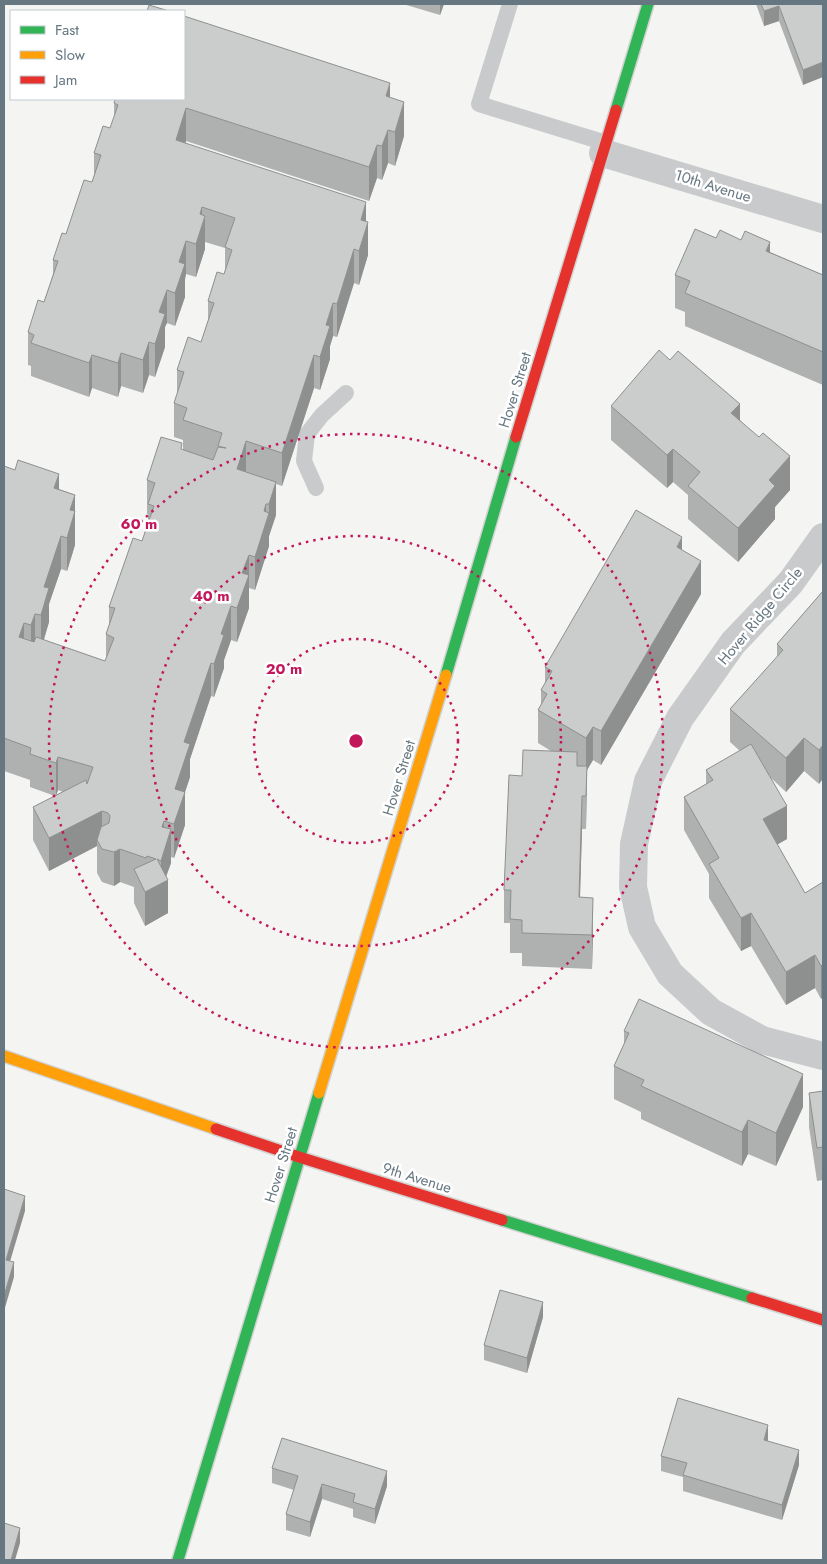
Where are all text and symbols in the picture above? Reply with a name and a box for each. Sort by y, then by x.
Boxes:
legend [10,10,185,100]
text: Fast [55,19,79,41]
text: Slow [55,44,86,66]
text: Jam [53,69,78,91]
street label: 10th Avenue [672,164,754,208]
street label: Hover Street [493,349,537,431]
text: 60 m [121,513,157,535]
street label: Hover Ridge Circle [713,562,808,670]
text: 40 m [192,585,230,607]
text: 20 m [266,658,302,680]
centre of rings [347,732,365,750]
street label: Hover Street [377,737,421,819]
street label: Hover Street [259,1124,303,1206]
street label: 9th Avenue [380,1157,455,1199]

